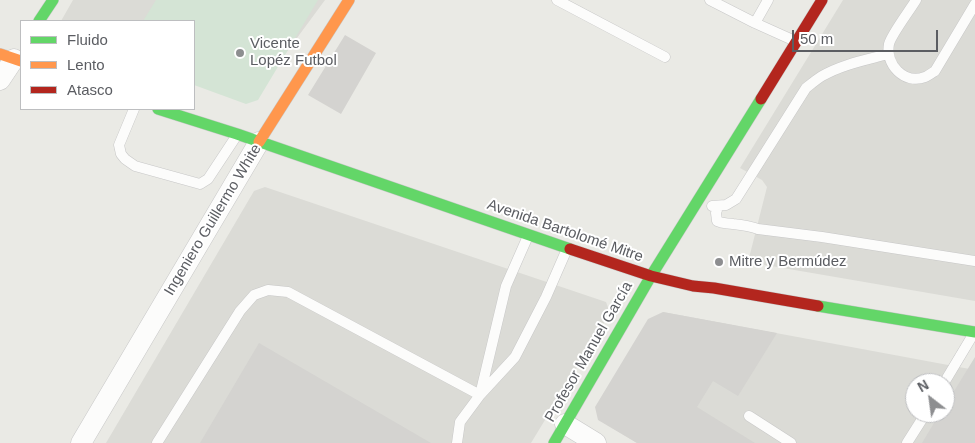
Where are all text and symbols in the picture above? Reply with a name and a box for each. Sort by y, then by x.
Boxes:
legend [20,20,195,110]
scale bar [795,20,941,52]
text: 50 m [800,30,833,47]
text: Fluido [67,31,108,48]
place label: Vicente Lopéz Futbol [250,35,337,70]
marker: Vicente Lopéz Futbol [234,47,246,59]
text: Lento [67,56,105,73]
text: Atasco [67,81,113,98]
street label: Ingeniero Guillermo White [161,141,265,299]
street label: Avenida Bartolomé Mitre [485,196,645,266]
place label: Mitre y Bermúdez [729,253,847,271]
marker: Mitre y Bermúdez [713,256,725,268]
street label: Profesor Manuel García [541,279,637,425]
north arrow [905,373,955,423]
text: N [915,376,931,395]

